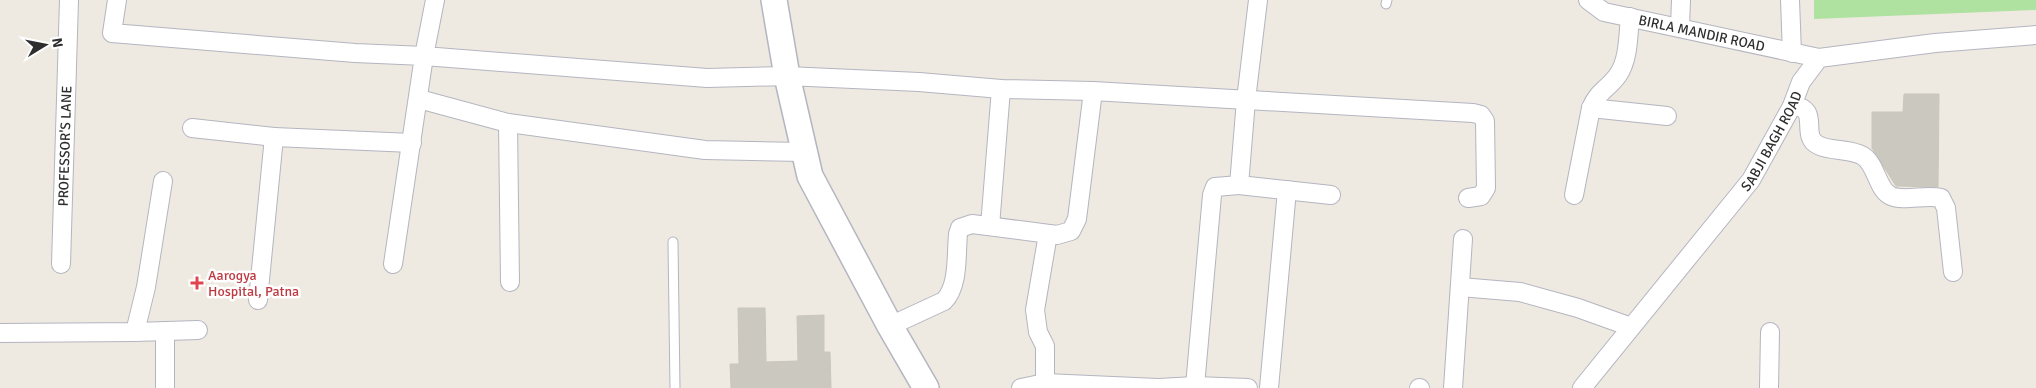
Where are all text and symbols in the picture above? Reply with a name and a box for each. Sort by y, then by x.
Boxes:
street label: BIRLA MANDIR ROAD [1637,12,1766,55]
north arrow [20,20,70,70]
text: N [48,37,67,49]
street label: PROFESSOR'S LANE [55,85,75,207]
street label: SABJI BAGH ROAD [1737,89,1806,195]
place label: Aarogya Hospital, Patna [208,267,299,300]
marker: Aarogya Hospital, Patna [190,276,204,290]

